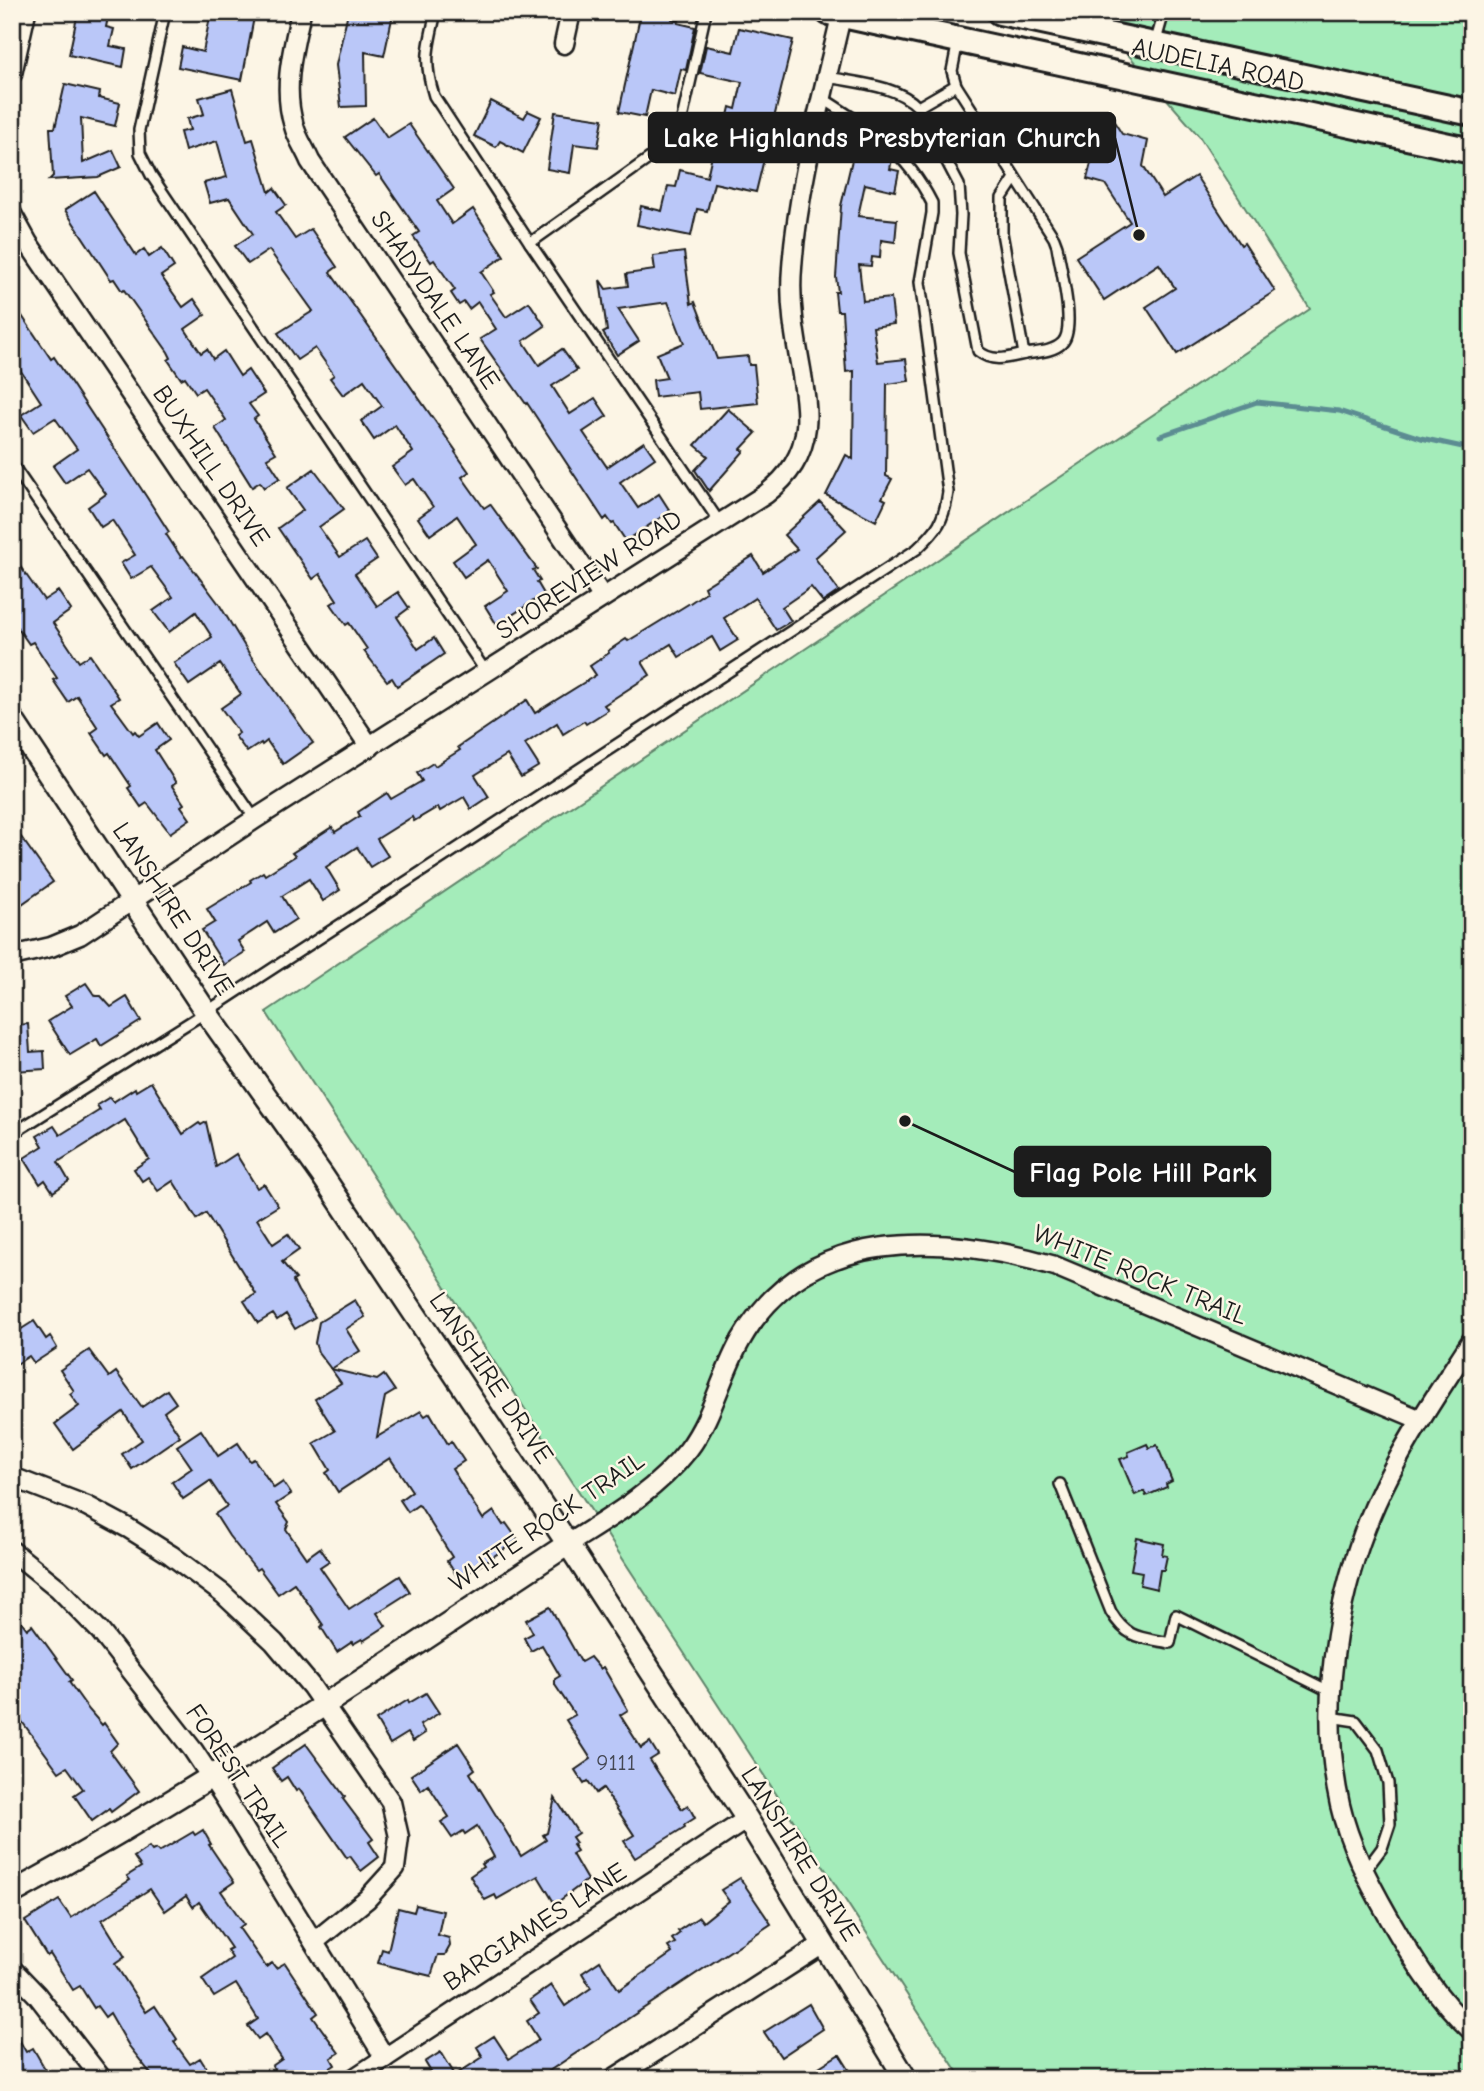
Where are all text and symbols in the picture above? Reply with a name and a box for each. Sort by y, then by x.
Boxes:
street label: AUDELIA ROAD [1129,32,1307,98]
callout: Lake Highlands Presbyterian Church [649,113,1115,162]
text: Lake Highlands Presbyterian Church [663,122,1101,154]
street label: SHADYDALE LANE [364,205,506,395]
street label: BUXHILL DRIVE [146,380,276,552]
street label: SHOREVIEW ROAD [490,504,688,646]
street label: LANSHIRE DRIVE [106,817,240,1001]
callout: Flag Pole Hill Park [1015,1147,1270,1196]
text: Flag Pole Hill Park [1029,1157,1257,1189]
street label: WHITE ROCK TRAIL [1029,1218,1251,1332]
street label: LANSHIRE DRIVE [423,1287,559,1469]
street label: WHITE ROCK TRAIL [444,1446,650,1598]
street label: FOREST TRAIL [179,1699,297,1853]
house number: 9111 [596,1749,636,1776]
street label: LANSHIRE DRIVE [734,1761,866,1947]
street label: BARGIAMES LANE [438,1857,632,1997]

